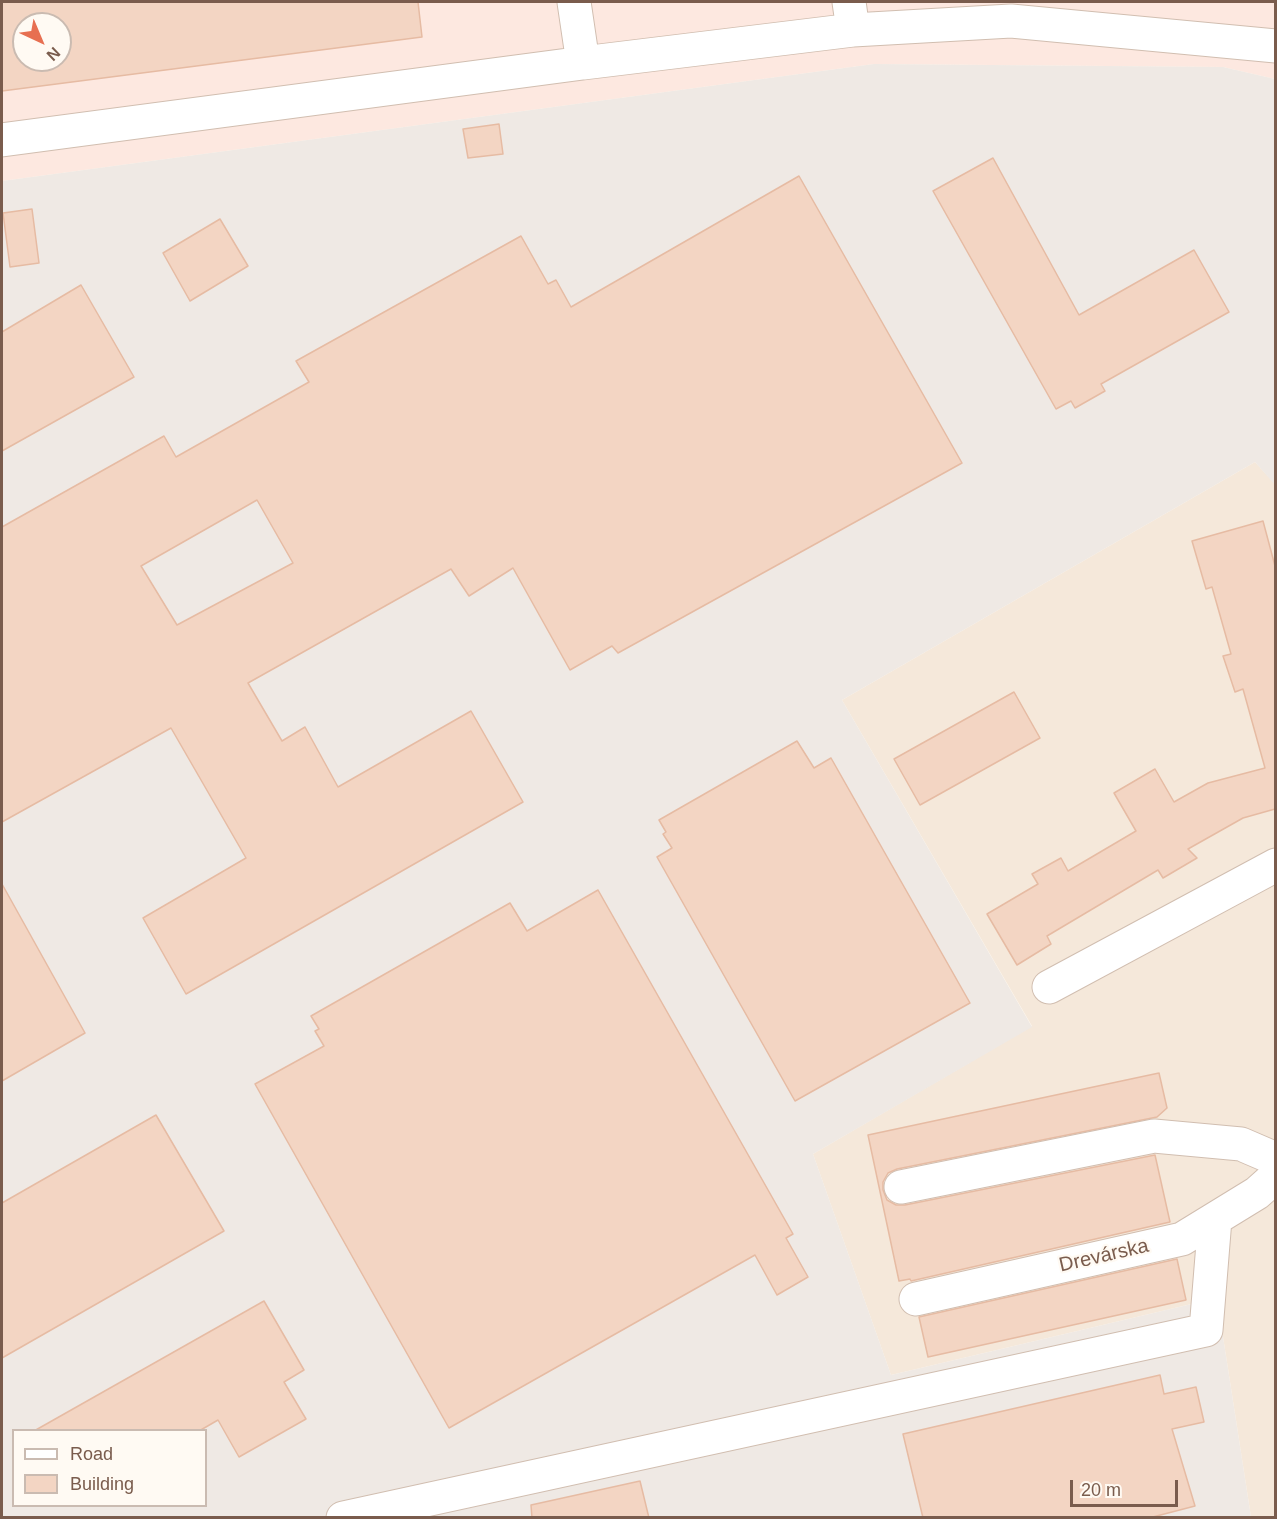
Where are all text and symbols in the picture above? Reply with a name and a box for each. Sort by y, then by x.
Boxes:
north arrow [12,12,72,72]
text: N [43,44,64,64]
street label: Drevárska [1057,1234,1151,1278]
legend [12,1429,207,1507]
text: Road [70,1444,113,1464]
scale bar [1073,1468,1181,1506]
text: Building [70,1474,134,1494]
text: 20 m [1081,1480,1121,1500]

